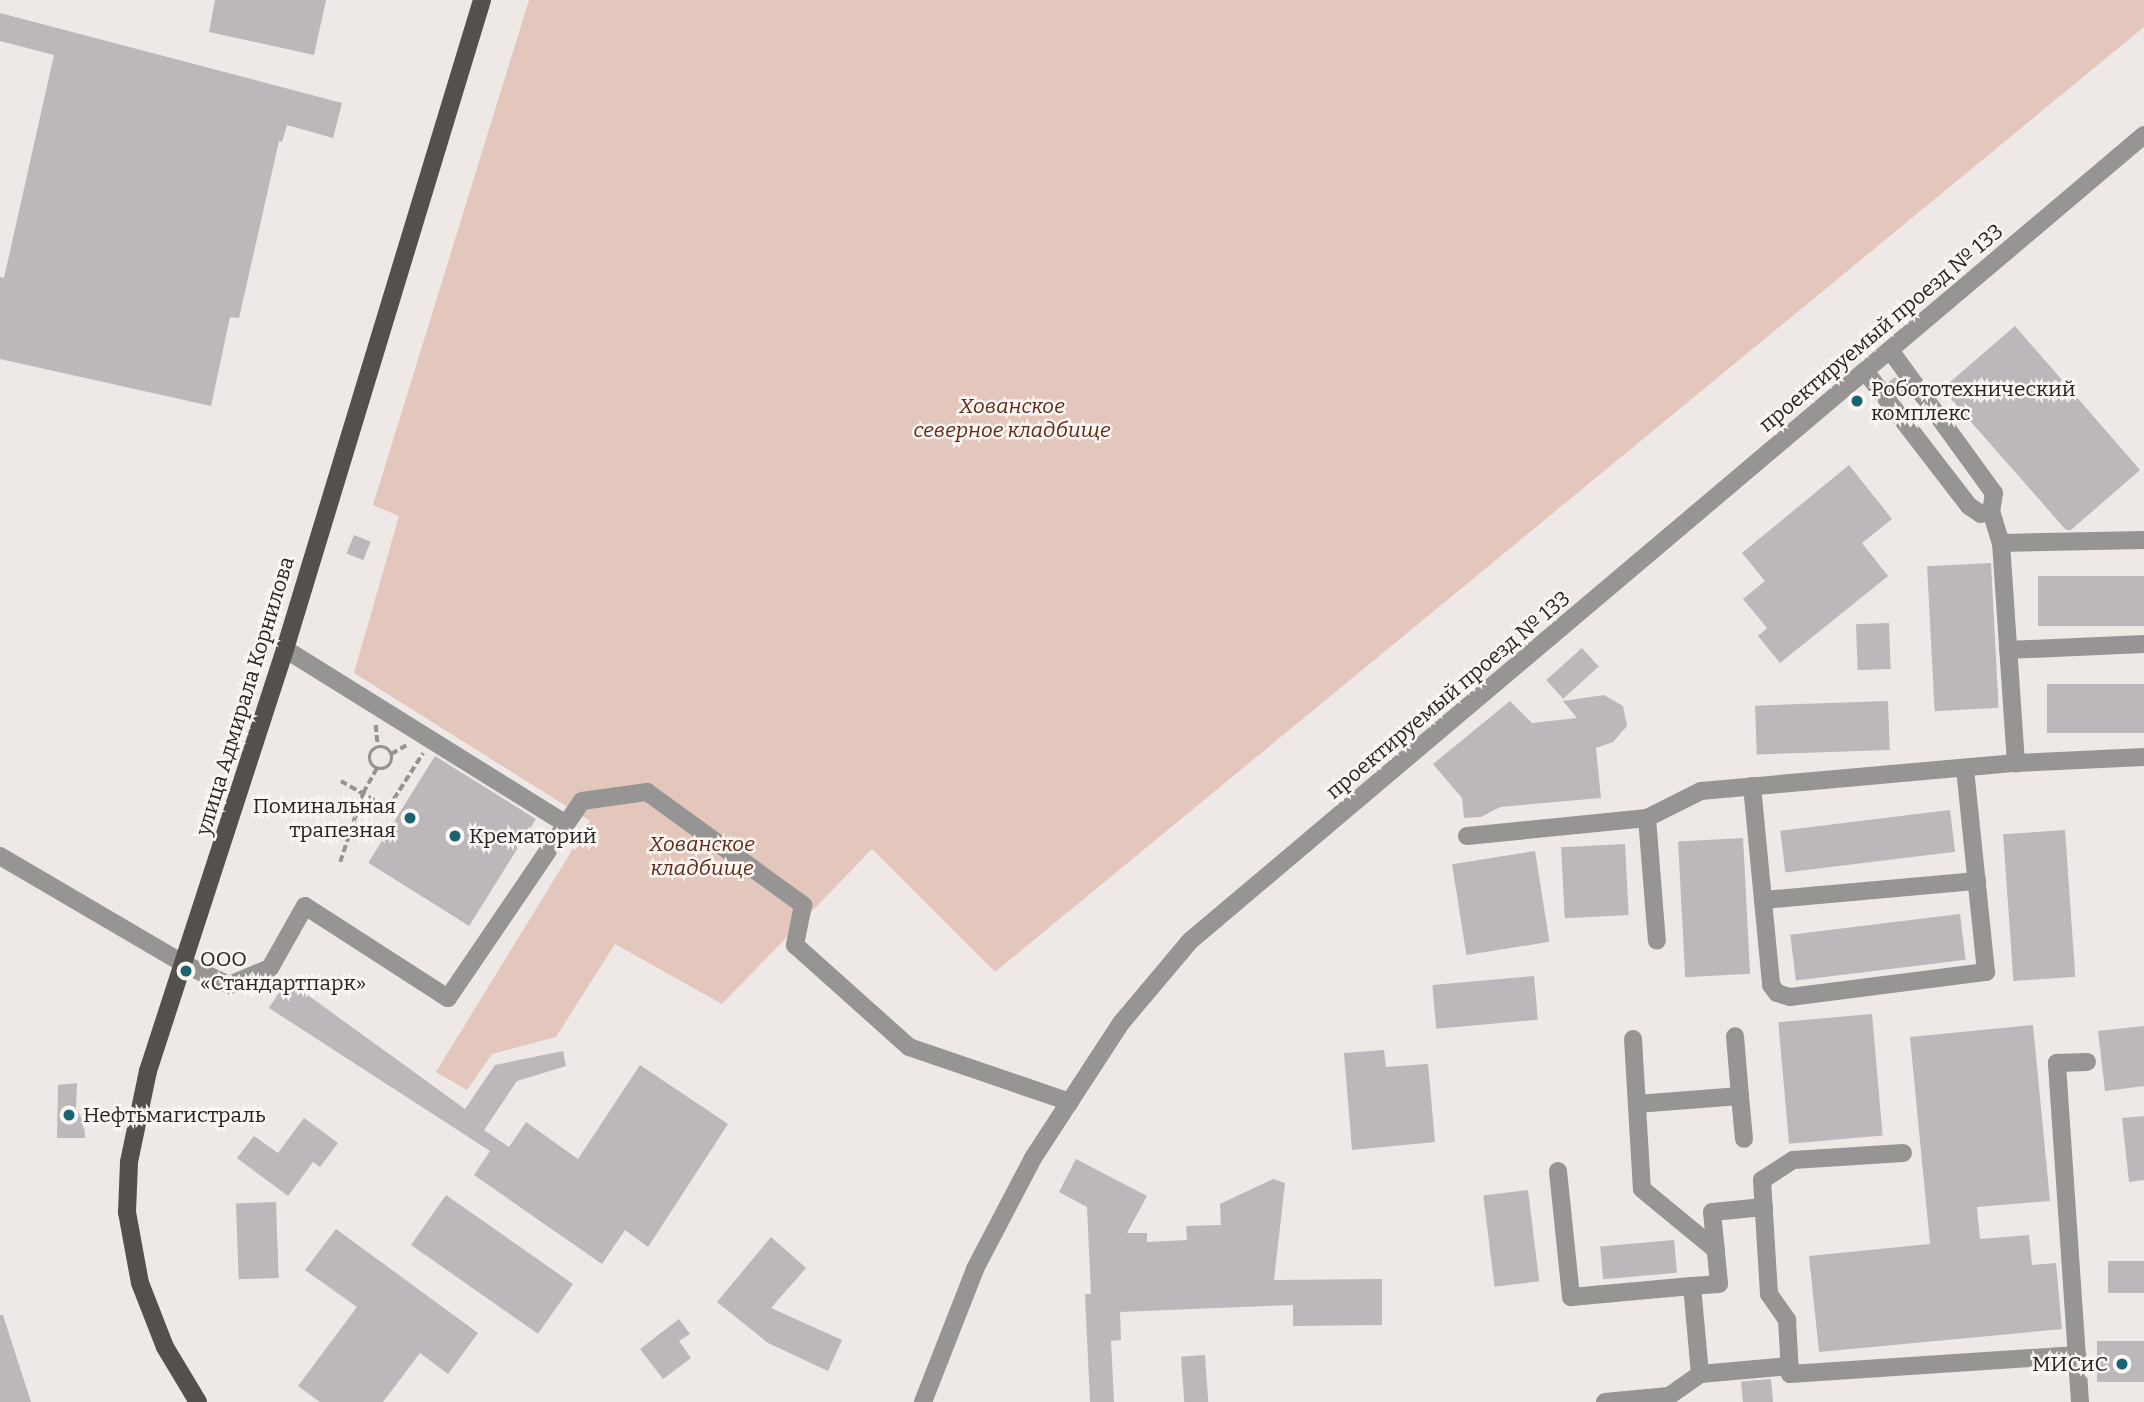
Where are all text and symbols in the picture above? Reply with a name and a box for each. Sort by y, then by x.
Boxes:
street label: проектируемый проезд № 133 [1754,219,2008,437]
place label: Робототехнический комплекс [1871,376,2076,426]
park label: Хованское северное кладбище [914,393,1110,443]
marker: Робототехнический комплекс [1849,393,1865,409]
street label: улица Адмирала Корнилова [191,554,299,838]
street label: проектируемый проезд № 133 [1321,586,1575,804]
place label: Поминальная трапезная [253,793,396,843]
marker: Поминальная трапезная [402,810,418,826]
place label: Крематорий [469,823,597,849]
marker: Крематорий [447,828,463,844]
park label: Хованское кладбище [649,831,755,881]
place label: ООО «Стандартпарк» [200,946,366,996]
marker: ООО «Стандартпарк» [178,963,194,979]
place label: Нефтьмагистраль [83,1102,266,1128]
marker: Нефтьмагистраль [61,1107,77,1123]
place label: МИСиС [2032,1351,2108,1377]
marker: МИСиС [2114,1356,2130,1372]

